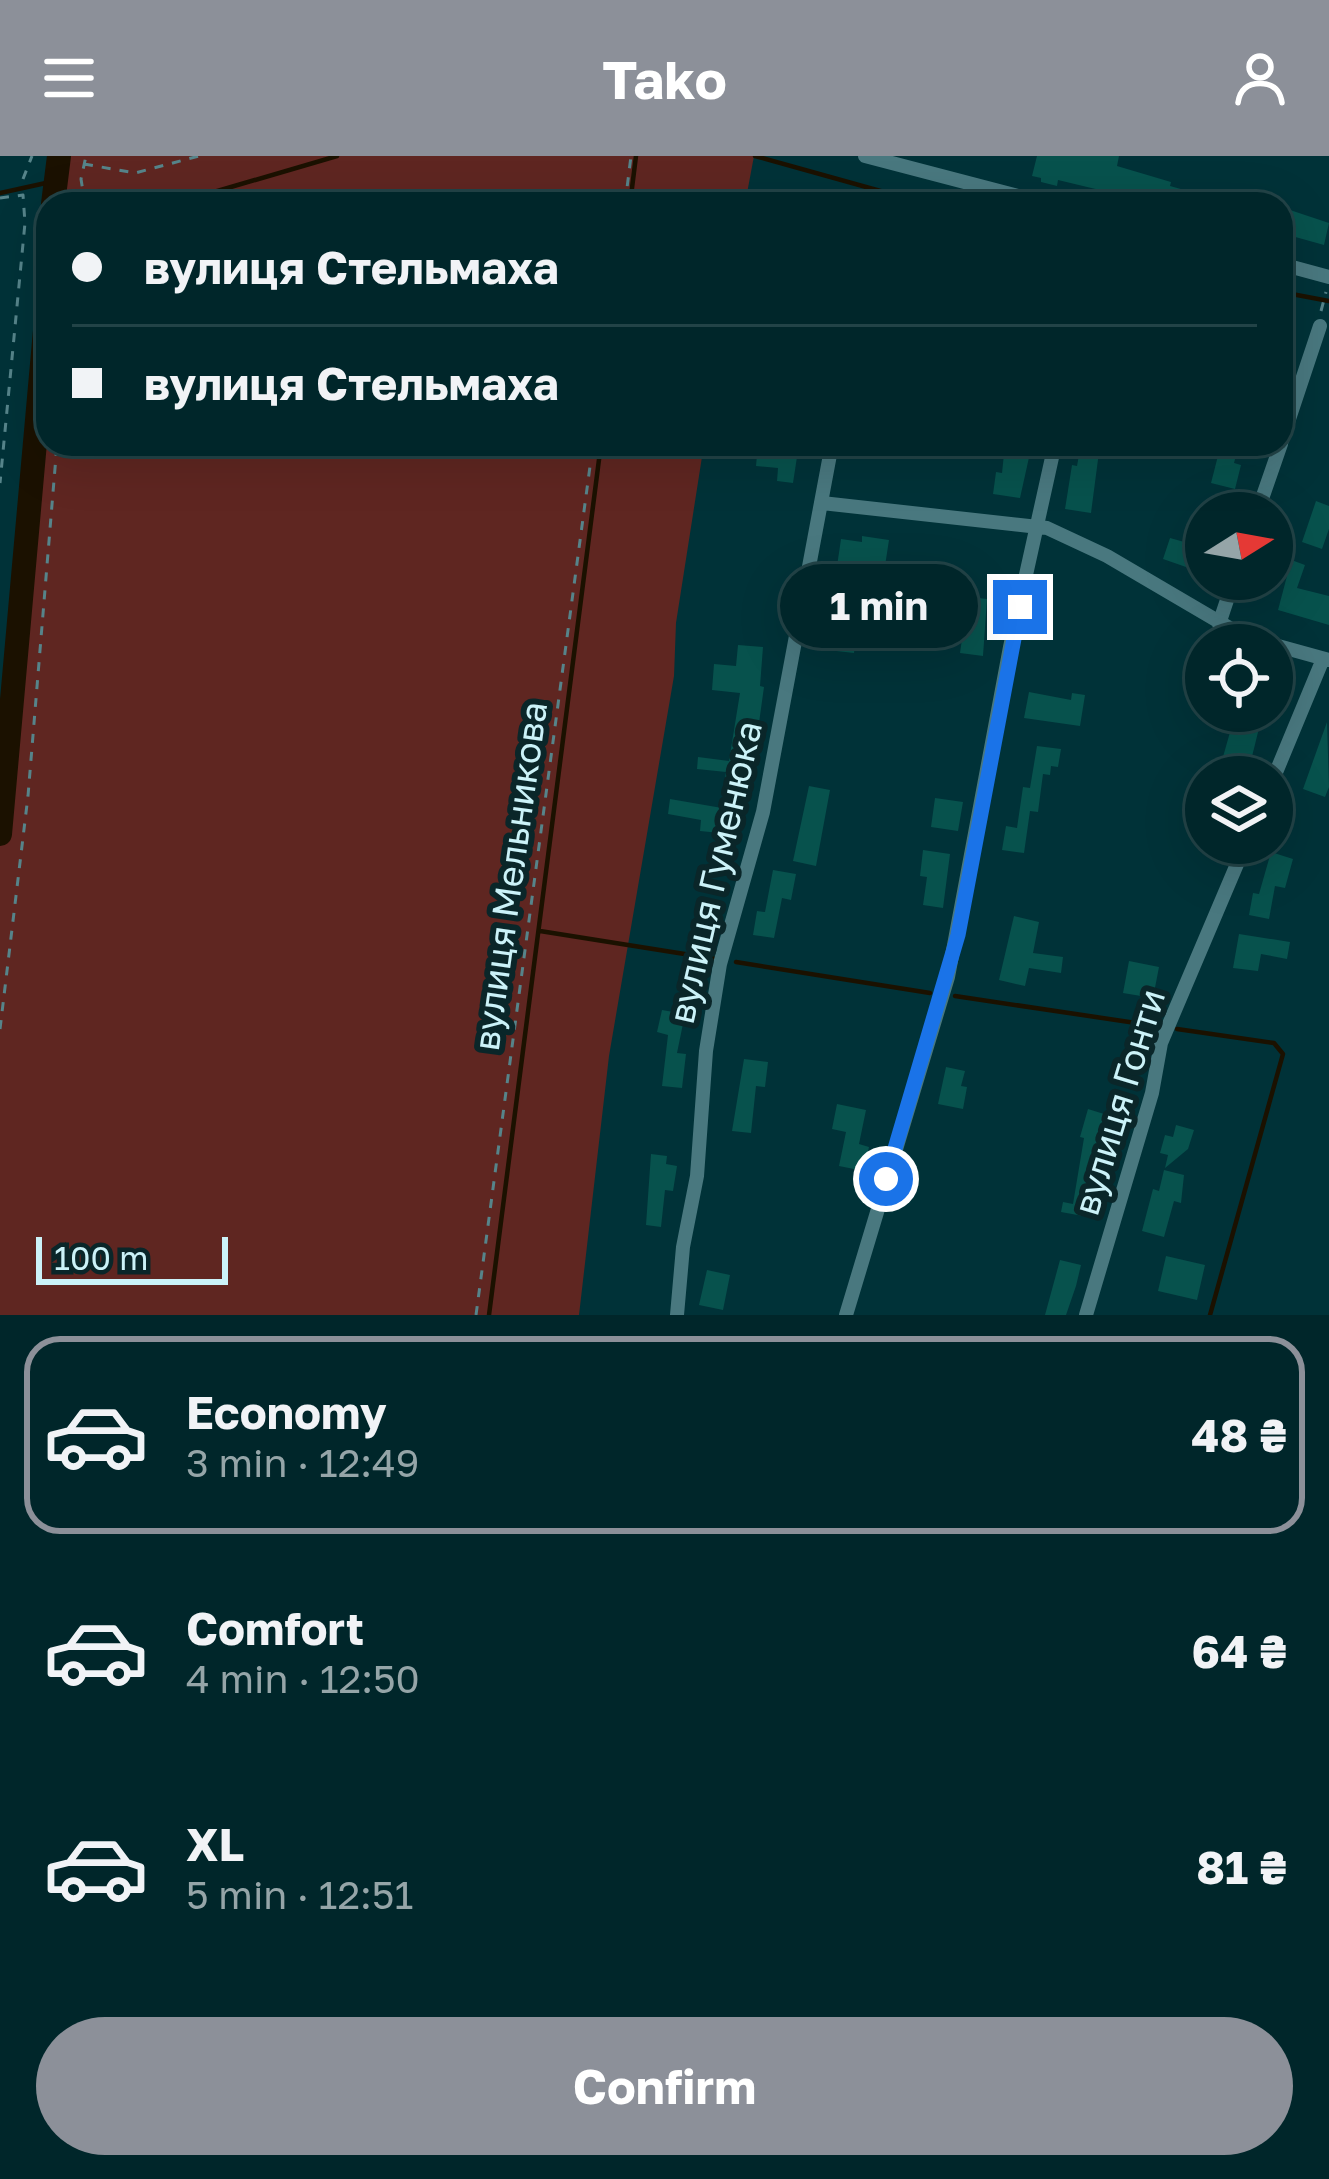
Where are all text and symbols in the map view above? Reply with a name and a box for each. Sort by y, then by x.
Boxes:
icon: menu [36,45,102,111]
icon: person [1227,45,1293,111]
text: Tako [602,46,727,111]
text: вулиця Стельмаха [144,240,559,294]
text: вулиця Стельмаха [144,356,559,410]
north arrow [1185,492,1293,600]
map controls [1185,492,1293,864]
callout: 1 min [780,565,978,649]
route end [993,580,1047,634]
text: 1 min [830,582,928,629]
button: locate [1185,624,1293,732]
street label: вулиця Мельникова [464,699,555,1053]
street label: вулиця Гуменюка [659,716,770,1027]
button: layers [1185,756,1293,864]
street label: вулиця Гонти [1064,984,1173,1220]
route start [859,1152,913,1206]
scale bar [36,1231,228,1284]
text: 100 m [54,1238,148,1277]
icon: car [42,1381,150,1489]
text: Economy [186,1385,387,1439]
text: 48 ₴ [1191,1408,1287,1462]
text: 3 min · 12:49 [186,1439,419,1486]
icon: car [42,1597,150,1705]
text: Comfort [186,1601,364,1655]
text: 64 ₴ [1192,1624,1287,1678]
text: 4 min · 12:50 [186,1655,420,1702]
icon: car [42,1813,150,1921]
text: XL [186,1817,244,1871]
text: 81 ₴ [1196,1840,1287,1894]
text: 5 min · 12:51 [186,1871,413,1918]
button: Confirm [36,2017,1293,2155]

